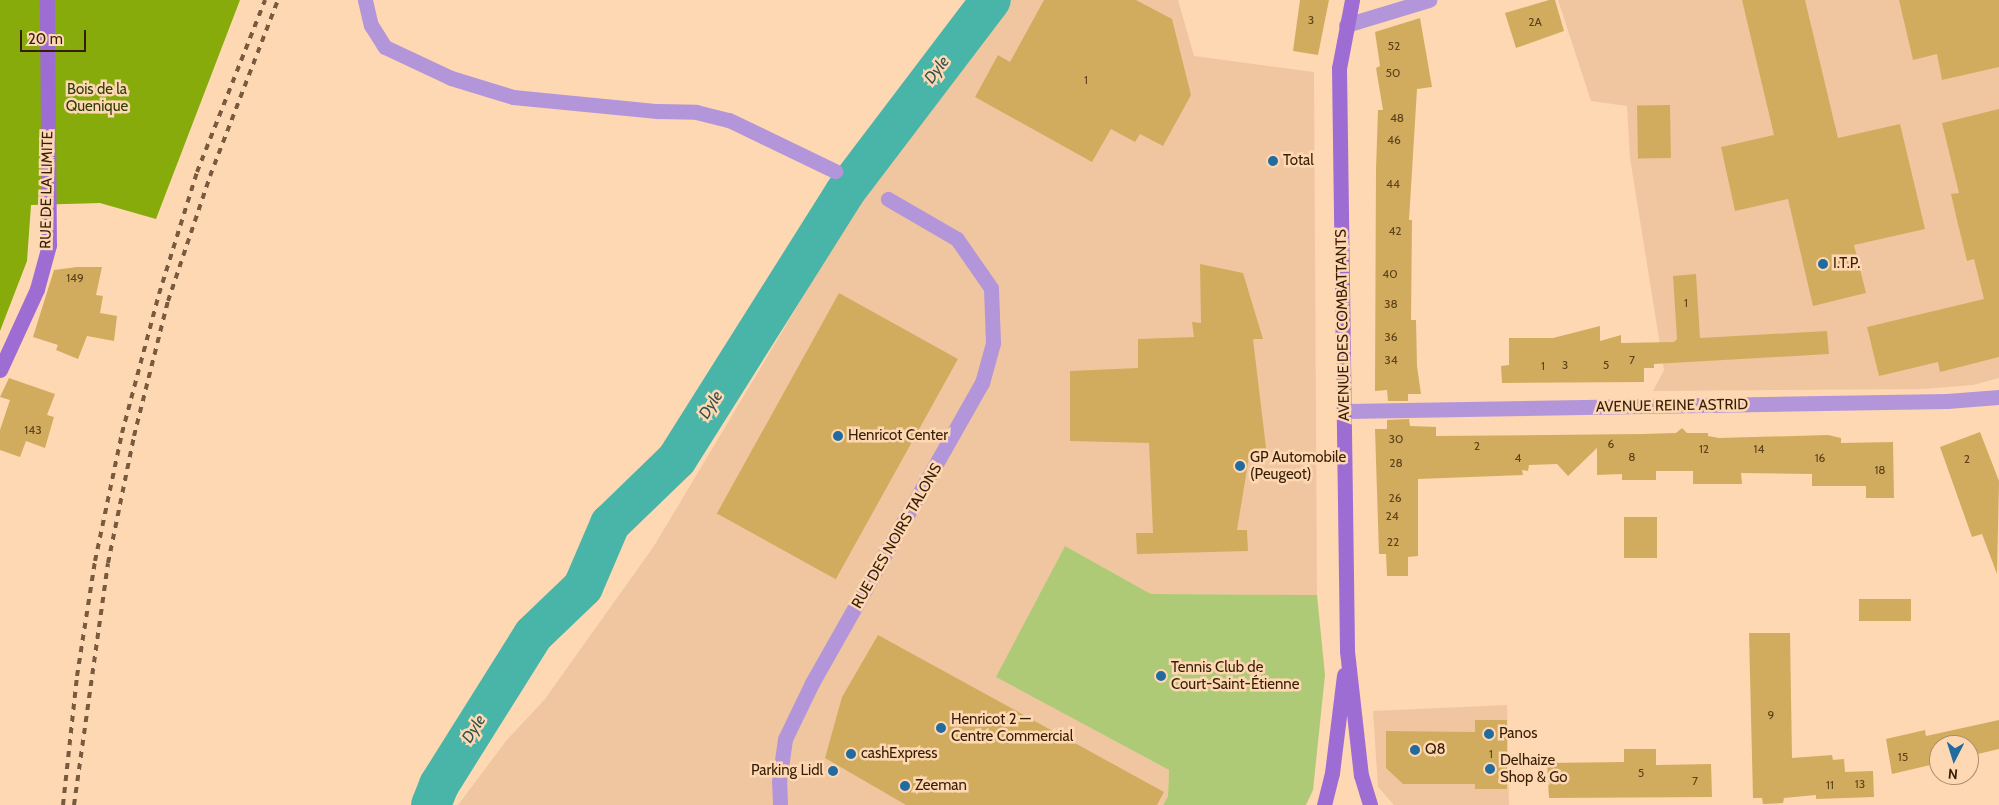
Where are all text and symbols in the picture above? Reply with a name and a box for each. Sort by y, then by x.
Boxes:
house number: 3 [1308,13,1314,27]
house number: 2A [1528,15,1542,29]
scale bar [22,20,89,52]
text: 20 m [28,30,63,48]
house number: 52 [1388,39,1400,53]
water label: Dyle [921,53,953,87]
house number: 50 [1386,66,1400,80]
house number: 1 [1084,73,1088,87]
park label: Bois de la Quenique [66,80,128,115]
house number: 48 [1390,111,1404,125]
street label: RUE DE LA LIMITE [37,131,57,249]
house number: 46 [1387,133,1401,147]
place label: Total [1283,152,1314,170]
marker: Total [1267,155,1279,167]
house number: 44 [1386,177,1400,191]
house number: 42 [1388,224,1402,238]
street label: AVENUE DES COMBATTANTS [1332,229,1354,421]
place label: I.T.P. [1833,255,1860,273]
marker: I.T.P. [1817,258,1829,270]
house number: 40 [1382,267,1398,281]
house number: 149 [66,271,84,285]
house number: 1 [1684,296,1688,310]
house number: 38 [1384,297,1398,311]
house number: 36 [1384,330,1398,344]
house number: 34 [1384,353,1398,367]
house number: 7 [1629,353,1635,367]
house number: 3 [1562,358,1568,372]
house number: 5 [1603,358,1609,372]
house number: 1 [1541,359,1545,373]
water label: Dyle [695,388,727,422]
street label: AVENUE REINE ASTRID [1596,396,1748,416]
house number: 143 [24,423,42,437]
place label: Henricot Center [848,427,948,445]
marker: Henricot Center [832,430,844,442]
house number: 30 [1389,432,1403,446]
house number: 6 [1608,437,1614,451]
house number: 2 [1474,439,1480,453]
house number: 12 [1699,442,1709,456]
house number: 14 [1754,442,1764,456]
place label: GP Automobile (Peugeot) [1250,448,1346,483]
house number: 8 [1628,450,1636,464]
house number: 4 [1515,451,1521,465]
house number: 16 [1815,451,1825,465]
house number: 2 [1964,452,1970,466]
house number: 28 [1389,456,1403,470]
street label: RUE DES NOIRS TALONS [848,460,946,612]
marker: GP Automobile (Peugeot) [1234,460,1246,472]
house number: 18 [1874,463,1886,477]
house number: 26 [1388,491,1402,505]
house number: 24 [1385,509,1399,523]
house number: 22 [1387,535,1399,549]
place label: Tennis Club de Court-Saint-Étienne [1171,658,1299,693]
marker: Tennis Club de Court-Saint-Étienne [1155,670,1167,682]
house number: 9 [1768,708,1774,722]
place label: Henricot 2 — Centre Commercial [951,710,1073,745]
water label: Dyle [458,712,490,746]
marker: Henricot 2 — Centre Commercial [935,722,947,734]
place label: Panos [1499,725,1537,743]
marker: Panos [1483,728,1495,740]
north arrow [1929,735,1979,785]
place label: Q8 [1425,741,1446,759]
marker: Q8 [1409,744,1421,756]
place label: cashExpress [861,745,937,763]
house number: 1 [1489,747,1493,761]
marker: cashExpress [845,748,857,760]
house number: 15 [1898,750,1908,764]
place label: Delhaize Shop & Go [1500,751,1568,786]
place label: Parking Lidl [751,762,823,780]
marker: Delhaize Shop & Go [1484,763,1496,775]
marker: Parking Lidl [827,765,839,777]
text: N [1947,765,1958,783]
house number: 5 [1638,766,1644,780]
house number: 7 [1692,774,1698,788]
place label: Zeeman [915,777,967,795]
house number: 13 [1855,777,1865,791]
house number: 11 [1826,778,1834,792]
marker: Zeeman [899,780,911,792]

